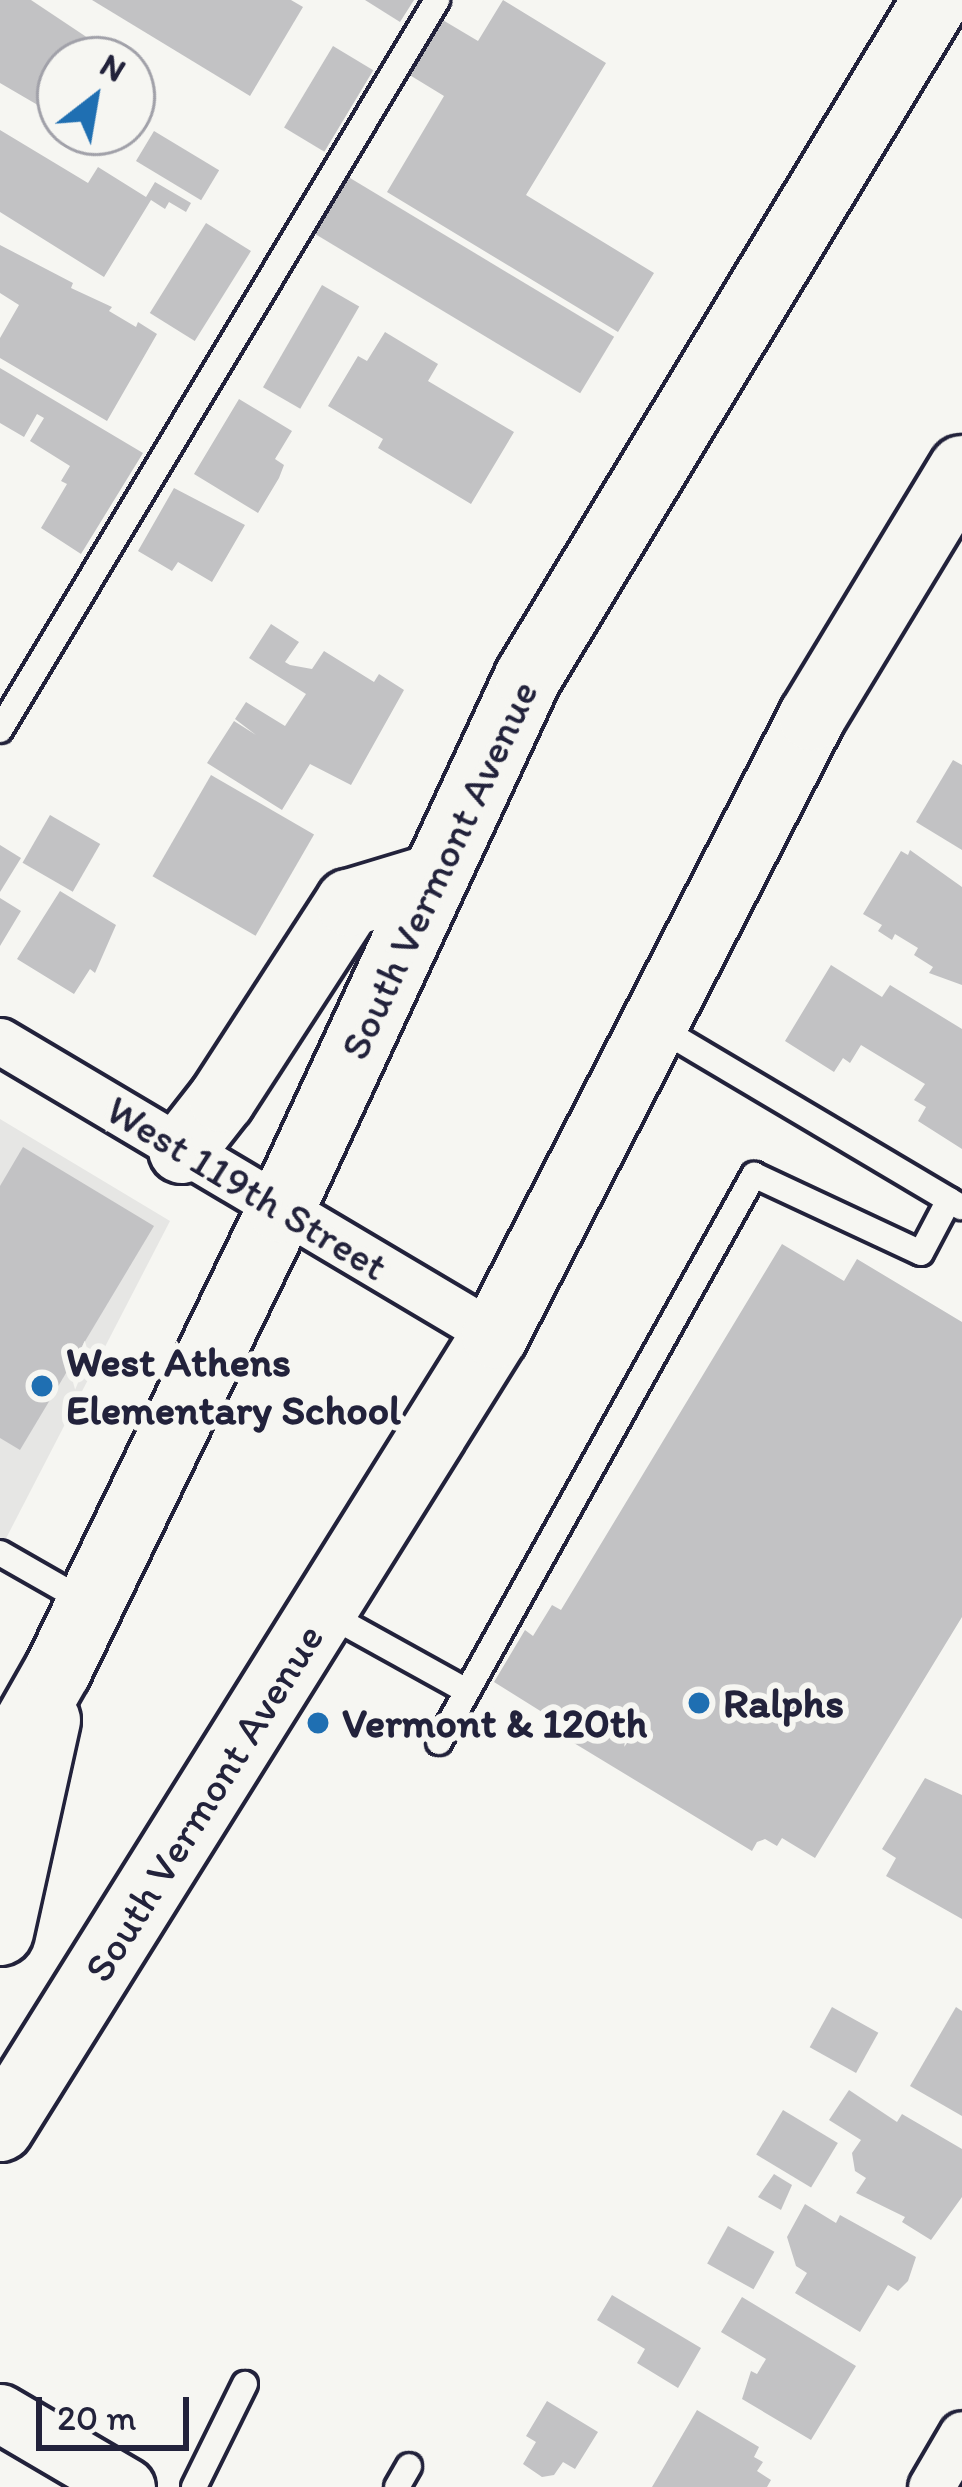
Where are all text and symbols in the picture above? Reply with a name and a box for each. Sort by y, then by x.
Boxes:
north arrow [36,36,156,156]
text: N [94,45,133,90]
street label: South Vermont Avenue [330,674,548,1066]
street label: West 119th Street [98,1085,396,1291]
place label: West Athens Elementary School [66,1337,401,1436]
marker: West Athens Elementary School [29,1373,55,1399]
street label: South Vermont Avenue [74,1616,334,1990]
place label: Ralphs [723,1678,844,1728]
marker: Ralphs [686,1690,712,1716]
place label: Vermont & 120th [342,1698,647,1748]
marker: Vermont & 120th [305,1710,331,1736]
scale bar [42,2373,195,2447]
text: 20 m [57,2396,137,2439]

